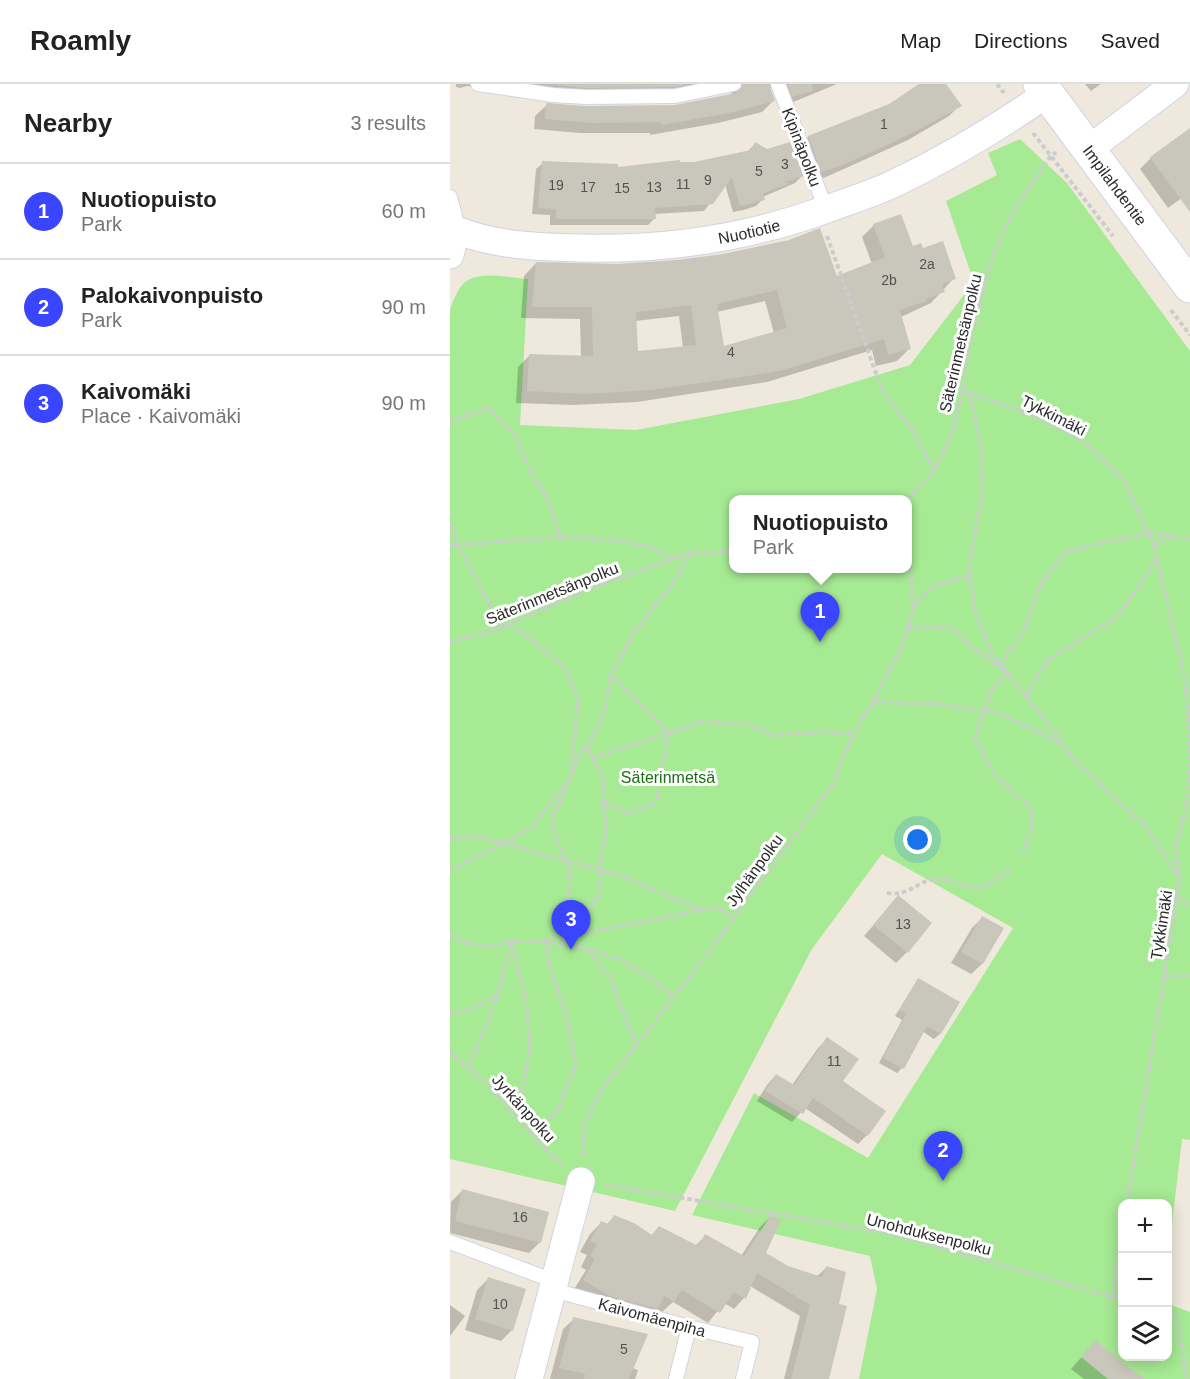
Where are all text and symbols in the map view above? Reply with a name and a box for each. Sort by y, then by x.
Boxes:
text: Roamly [30,25,131,56]
text: Map [900,29,941,52]
text: Directions [974,29,1067,52]
text: Saved [1100,29,1160,52]
street label: Kipinäpolku [779,106,824,189]
text: Nearby [24,108,112,138]
text: 3 results [350,112,426,134]
house number: 1 [880,116,888,132]
street label: Impilahdentie [1079,142,1150,229]
house number: 3 [781,156,789,172]
house number: 5 [755,163,763,179]
house number: 9 [704,172,712,188]
house number: 11 [676,176,690,192]
house number: 19 [548,177,564,193]
house number: 17 [580,179,596,195]
house number: 13 [646,179,662,195]
house number: 15 [614,180,630,196]
text: Nuotiopuisto [81,187,217,212]
text: 1 [38,200,49,222]
text: 60 m [382,200,426,222]
text: Park [81,213,122,235]
street label: Nuotiotie [717,216,782,247]
house number: 2a [919,256,935,272]
house number: 2b [881,272,897,288]
street label: Säterinmetsänpolku [936,272,985,414]
text: Palokaivonpuisto [81,283,263,308]
text: 2 [38,296,49,318]
text: 90 m [382,296,426,318]
text: Park [81,309,122,331]
house number: 4 [727,344,735,360]
text: Kaivomäki [81,379,191,404]
text: 3 [38,392,49,414]
text: 90 m [382,392,426,414]
street label: Tykkimäki [1019,392,1089,439]
text: Place · Kaivomäki [81,405,241,427]
popup [729,495,912,573]
text: Nuotiopuisto [753,510,888,535]
text: Park [753,536,794,558]
street label: Säterinmetsänpolku [483,559,621,628]
pin: 1 [800,592,839,642]
park label: Säterinmetsä [621,769,715,786]
your location [903,825,932,854]
street label: Jylhänpolku [723,831,786,909]
street label: Tykkimäki [1148,889,1175,961]
pin: 3 [552,900,590,950]
house number: 13 [895,916,911,932]
house number: 11 [827,1053,841,1069]
street label: Jyrkänpolku [489,1071,559,1146]
pin: 2 [924,1132,962,1181]
map controls [1118,1199,1172,1361]
button: + [1118,1199,1172,1253]
house number: 16 [512,1209,528,1225]
street label: Unohduksenpolku [865,1211,993,1258]
button: − [1118,1253,1172,1307]
street label: Kaivomäenpiha [596,1295,707,1340]
house number: 10 [492,1296,508,1312]
button: layers [1118,1307,1172,1361]
house number: 5 [620,1341,628,1357]

